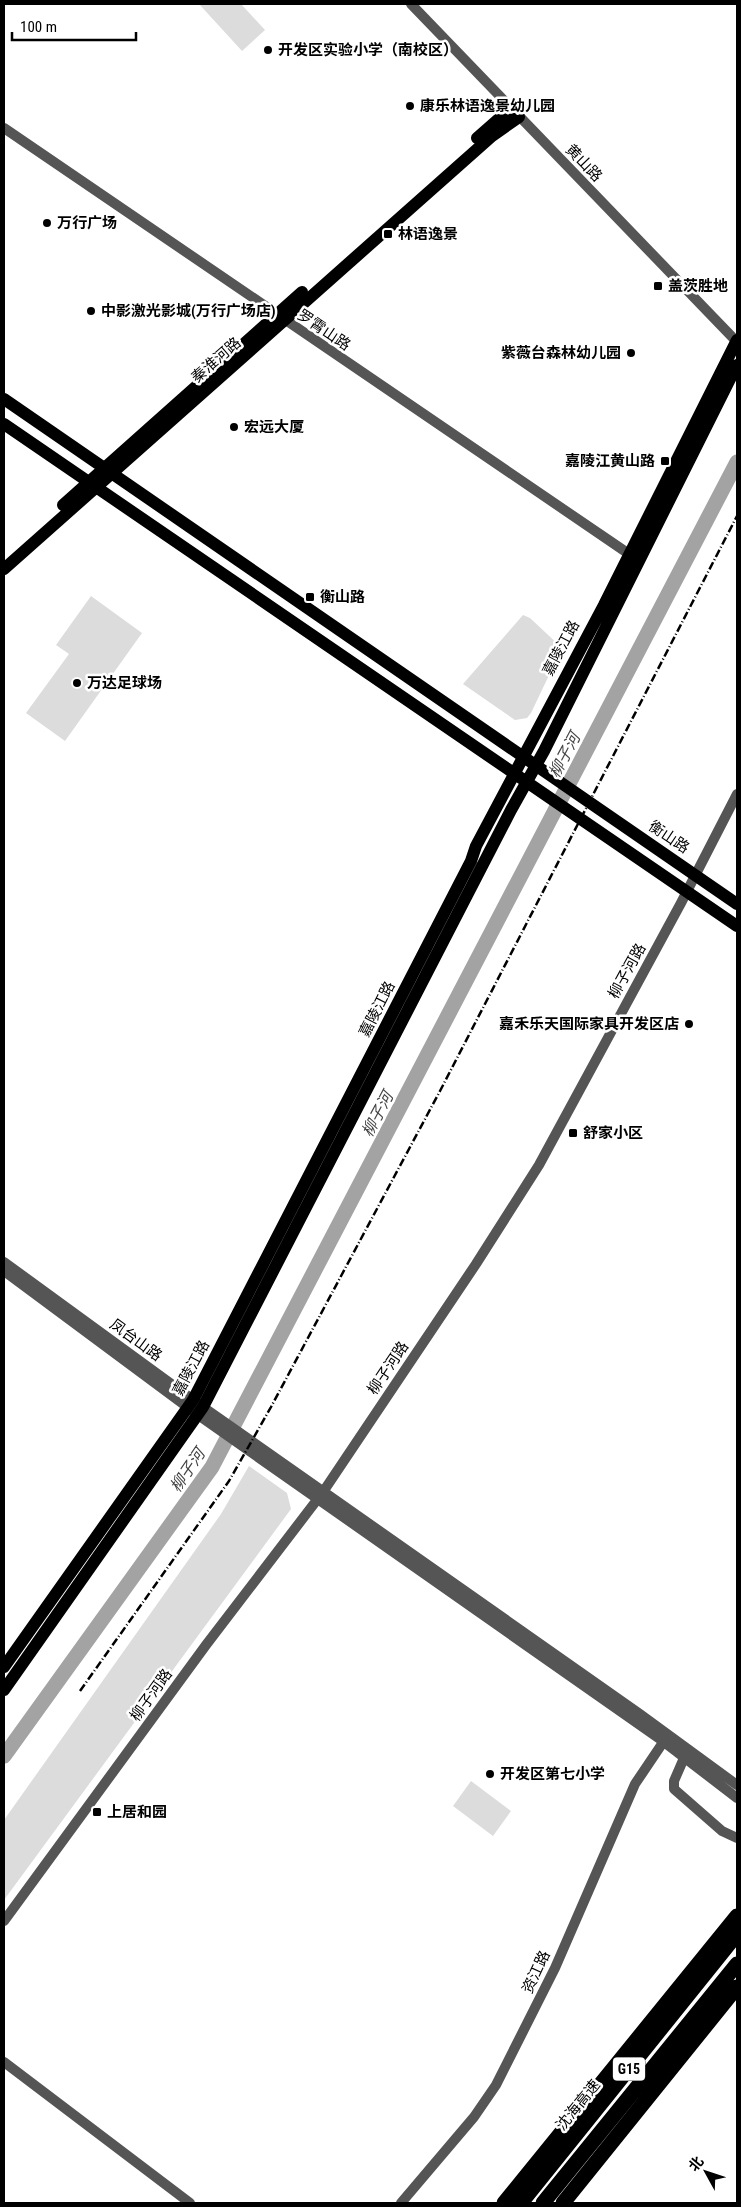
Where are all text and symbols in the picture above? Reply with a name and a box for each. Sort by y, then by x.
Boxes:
scale bar [12,10,136,42]
text: 100 m [20,18,57,36]
place label: 开发区实验小学（南校区） [278,41,458,59]
marker: 开发区实验小学（南校区） [262,44,274,56]
place label: 康乐林语逸景幼儿园 [420,97,555,115]
marker: 康乐林语逸景幼儿园 [404,100,416,112]
street label: 黄山路 [562,141,606,185]
place label: 万行广场 [57,214,117,232]
marker: 万行广场 [41,217,53,229]
place label: 林语逸景 [398,225,458,243]
marker: 林语逸景 [382,228,394,240]
place label: 盖茨胜地 [668,277,728,295]
marker: 盖茨胜地 [652,280,664,292]
place label: 中影激光影城(万行广场店) [101,302,276,320]
marker: 中影激光影城(万行广场店) [85,305,97,317]
street label: 罗霄山路 [294,306,354,354]
street label: 秦淮河路 [187,334,245,386]
place label: 紫薇台森林幼儿园 [501,344,621,362]
marker: 紫薇台森林幼儿园 [625,347,637,359]
place label: 宏远大厦 [244,418,304,436]
marker: 宏远大厦 [228,421,240,433]
place label: 嘉陵江黄山路 [565,452,655,470]
marker: 嘉陵江黄山路 [659,455,671,467]
place label: 衡山路 [320,588,365,606]
marker: 衡山路 [304,591,316,603]
street label: 嘉陵江路 [539,617,583,679]
place label: 万达足球场 [87,674,162,692]
marker: 万达足球场 [71,677,83,689]
water label: 柳子河 [545,727,586,781]
street label: 衡山路 [645,817,693,857]
street label: 柳子河路 [605,940,649,1002]
street label: 嘉陵江路 [355,978,399,1040]
place label: 嘉禾乐天国际家具开发区店 [499,1015,679,1033]
marker: 嘉禾乐天国际家具开发区店 [683,1018,695,1030]
water label: 柳子河 [358,1086,399,1140]
place label: 舒家小区 [583,1124,643,1142]
marker: 舒家小区 [567,1127,579,1139]
street label: 凤台山路 [106,1315,166,1365]
street label: 嘉陵江路 [169,1337,213,1399]
street label: 柳子河路 [364,1338,412,1398]
water label: 柳子河 [166,1443,210,1495]
street label: 柳子河路 [126,1665,176,1725]
place label: 开发区第七小学 [500,1765,605,1783]
marker: 开发区第七小学 [484,1768,496,1780]
place label: 上居和园 [107,1803,167,1821]
marker: 上居和园 [91,1806,103,1818]
street label: 资江路 [518,1948,554,1996]
road number: G15 [613,2058,645,2080]
street label: 沈海高速 [552,2076,604,2134]
north arrow [681,2147,731,2197]
text: 北 [685,2153,707,2174]

